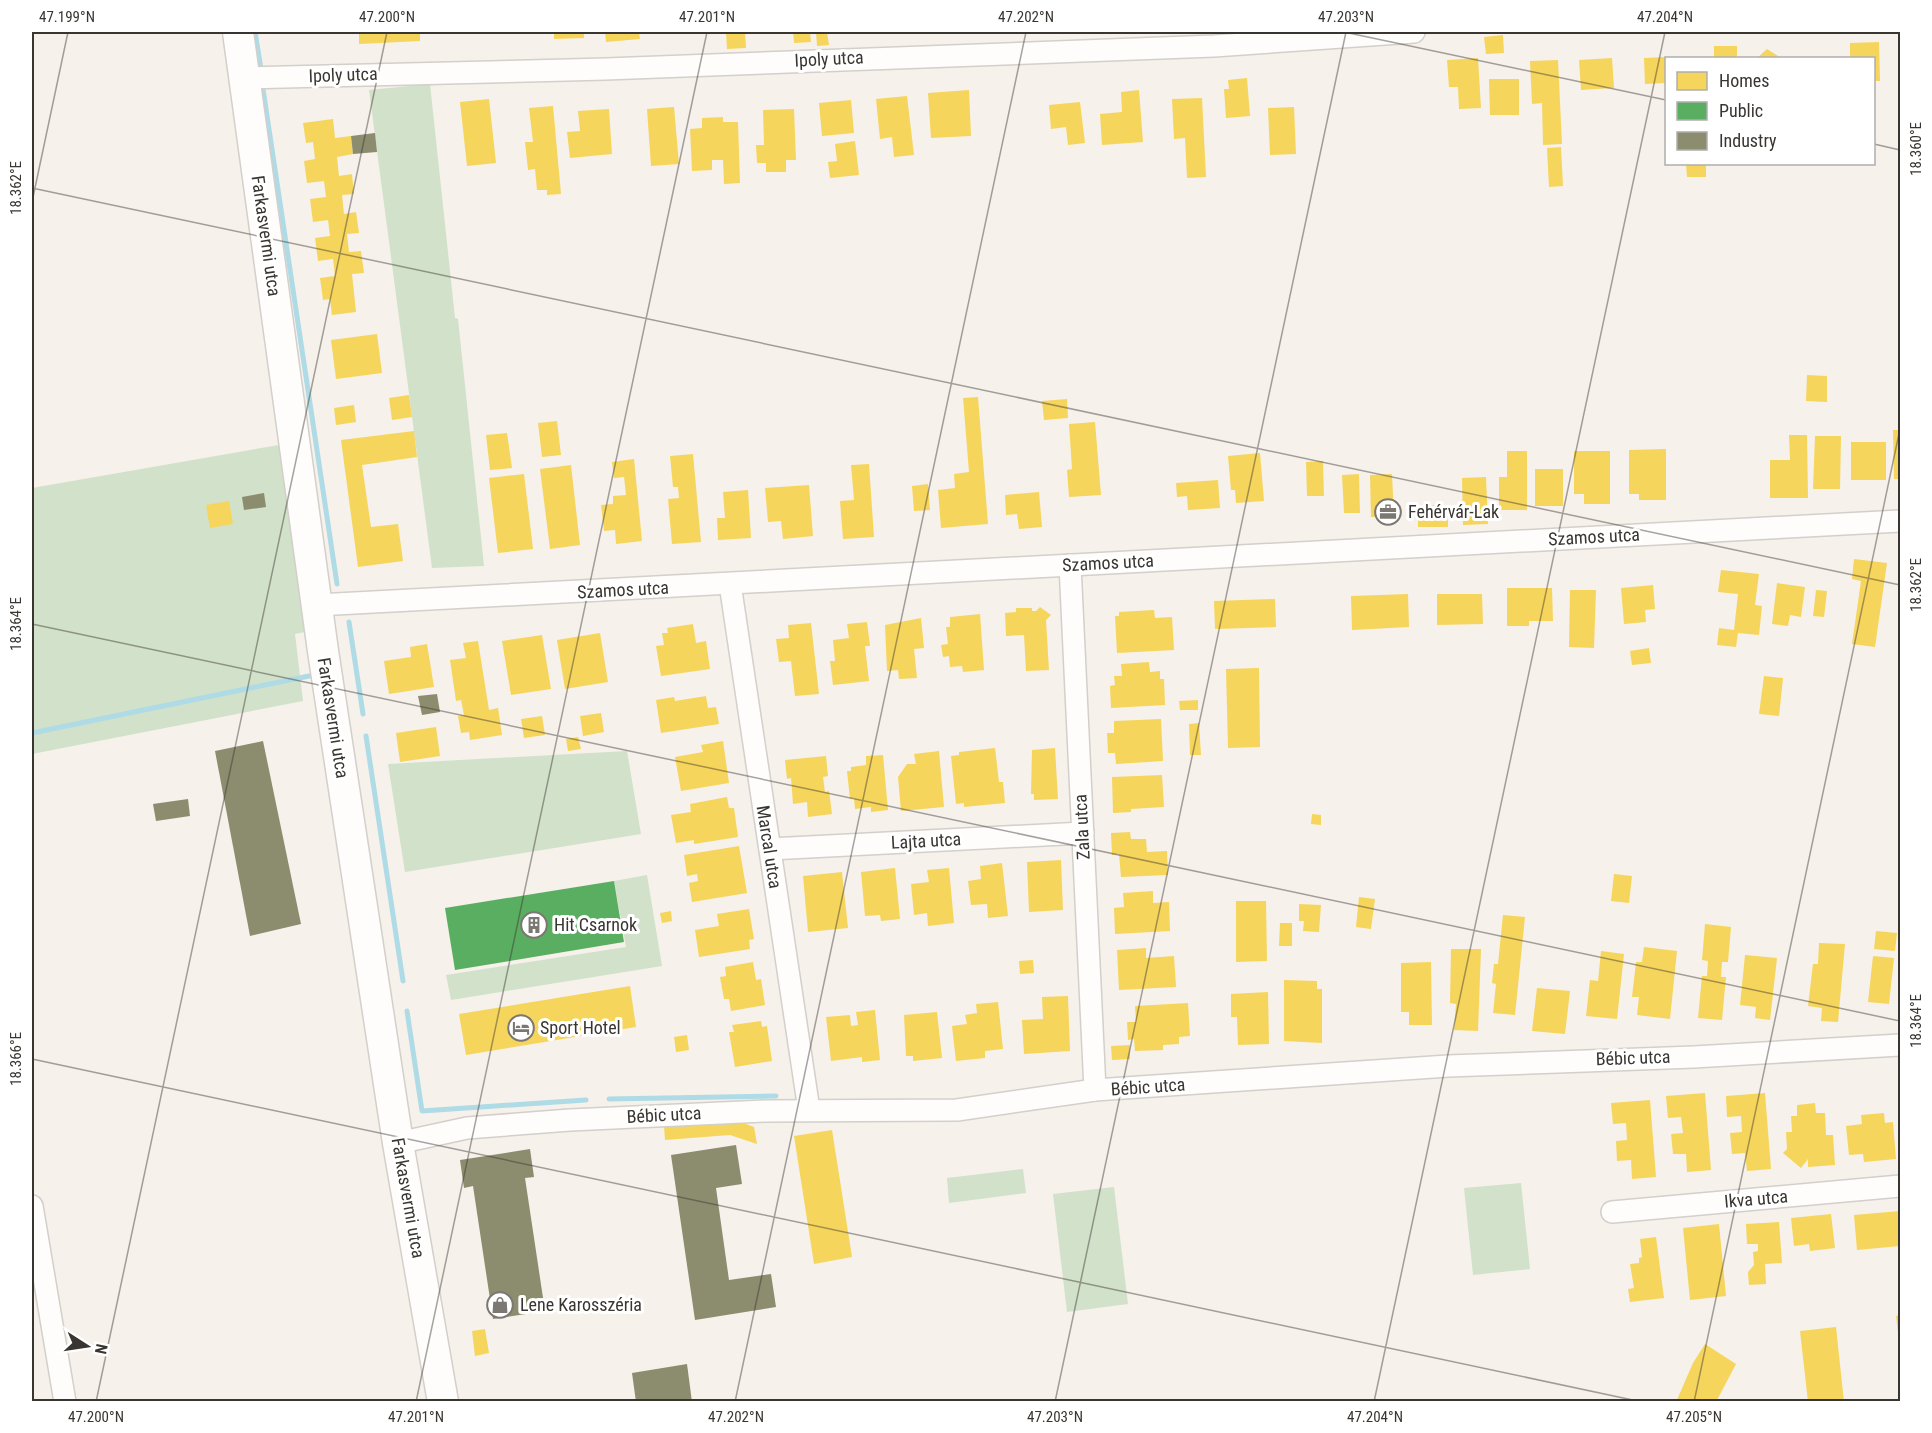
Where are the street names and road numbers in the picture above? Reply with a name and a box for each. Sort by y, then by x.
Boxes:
street label: Ipoly utca [794,46,864,71]
street label: Ipoly utca [308,63,378,86]
street label: Farkasvermi utca [248,174,285,298]
street label: Szamos utca [1548,524,1640,549]
street label: Szamos utca [1062,550,1154,575]
street label: Szamos utca [577,577,669,602]
street label: Farkasvermi utca [314,656,353,780]
street label: Zala utca [1069,794,1094,860]
street label: Marcal utca [753,804,786,890]
street label: Lajta utca [890,828,962,853]
street label: Bébic utca [1595,1046,1671,1069]
street label: Bébic utca [1110,1073,1186,1100]
street label: Bébic utca [626,1102,702,1127]
street label: Farkasvermi utca [388,1136,429,1260]
street label: Ikva utca [1723,1185,1789,1212]

